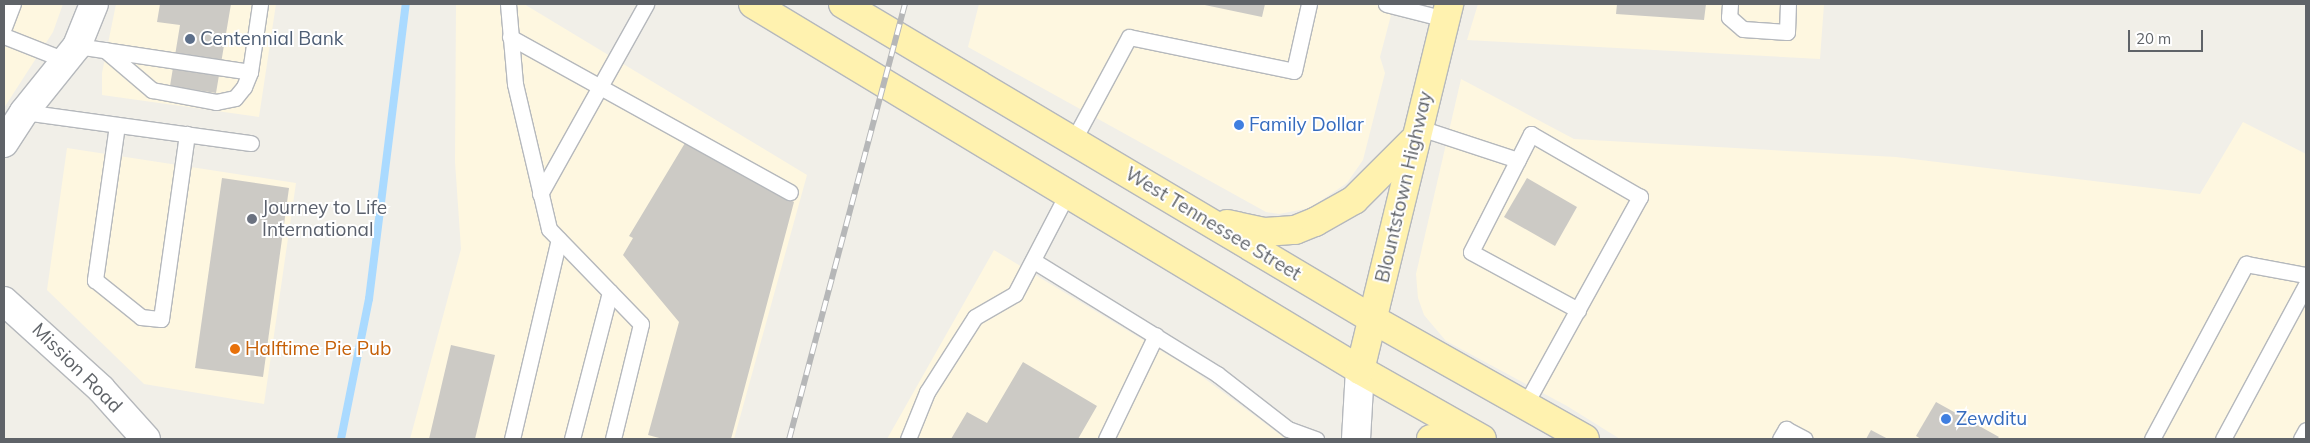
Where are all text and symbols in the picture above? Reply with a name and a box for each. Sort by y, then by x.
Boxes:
scale bar [2130,20,2205,52]
place label: Centennial Bank [200,28,344,50]
text: 20 m [2136,29,2171,48]
marker: Centennial Bank [184,33,196,45]
street label: Blountstown Highway [1371,89,1437,285]
place label: Family Dollar [1249,114,1364,136]
marker: Family Dollar [1233,119,1245,131]
street label: West Tennessee Street [1121,162,1305,286]
place label: Journey to Life International [262,197,387,241]
marker: Journey to Life International [246,213,258,225]
street label: Mission Road [27,318,127,418]
place label: Halftime Pie Pub [245,338,391,360]
marker: Halftime Pie Pub [229,343,241,355]
place label: Zewditu [1956,408,2027,430]
marker: Zewditu [1940,413,1952,425]

